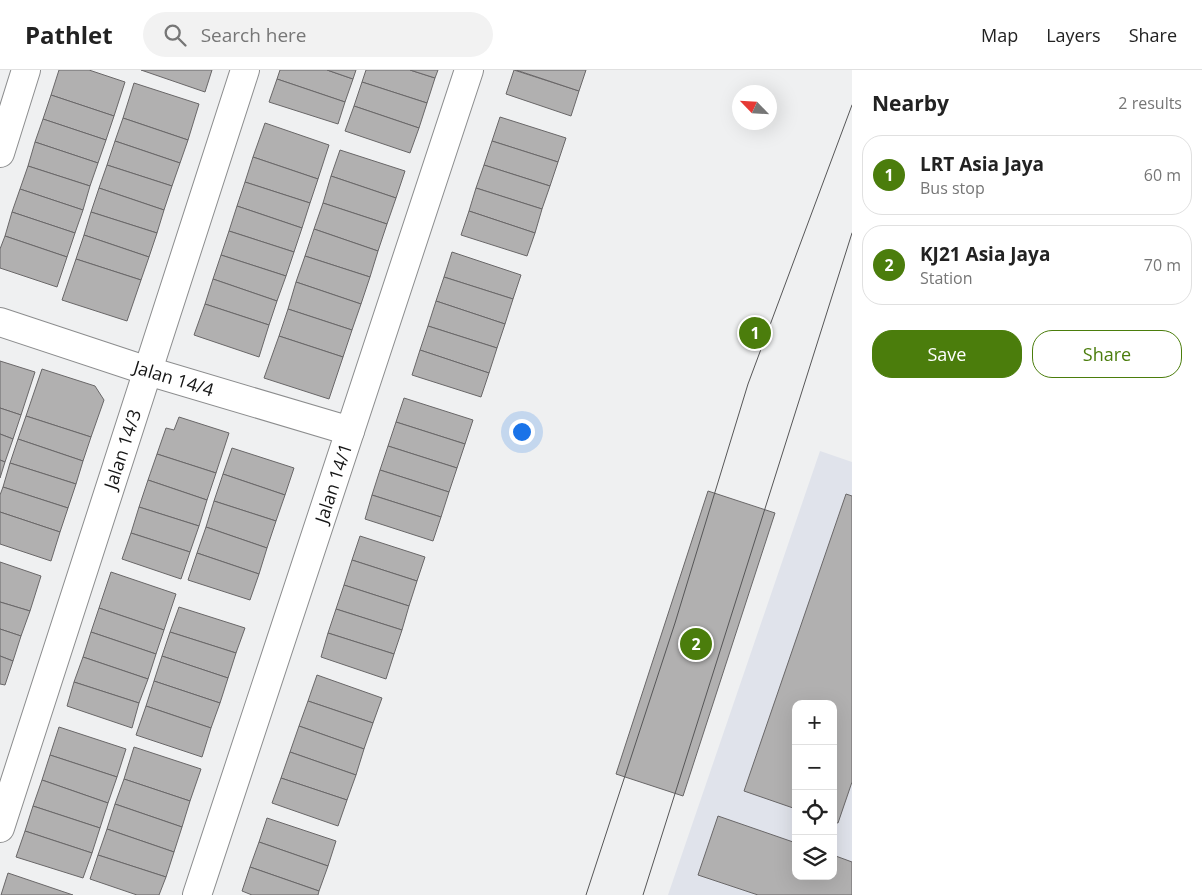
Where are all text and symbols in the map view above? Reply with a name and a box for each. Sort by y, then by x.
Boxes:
search box [143,12,493,57]
text: Pathlet [25,18,113,51]
icon: search [161,21,189,49]
text: Search here [201,22,307,48]
text: Map [981,23,1018,47]
text: Layers [1046,23,1101,47]
text: Share [1129,23,1177,47]
north arrow [732,85,777,130]
text: Nearby [872,89,949,117]
text: 2 results [1118,92,1182,114]
text: LRT Asia Jaya [920,151,1044,177]
text: 1 [884,164,894,186]
text: 60 m [1144,164,1181,186]
text: Bus stop [920,177,985,199]
text: KJ21 Asia Jaya [920,241,1050,267]
text: 2 [884,254,894,276]
text: 70 m [1144,254,1181,276]
text: Station [920,267,973,289]
pin: 1 [739,314,771,352]
button: Save [872,330,1022,378]
button: Share [1032,330,1182,378]
street label: Jalan 14/4 [129,354,217,402]
street label: Jalan 14/3 [97,406,146,494]
your location [509,419,535,445]
street label: Jalan 14/1 [308,440,357,528]
pin: 2 [680,625,712,663]
map controls [792,700,837,880]
button: + [792,700,837,745]
button: − [792,745,837,790]
button: locate [792,790,837,835]
button: layers [792,835,837,880]

